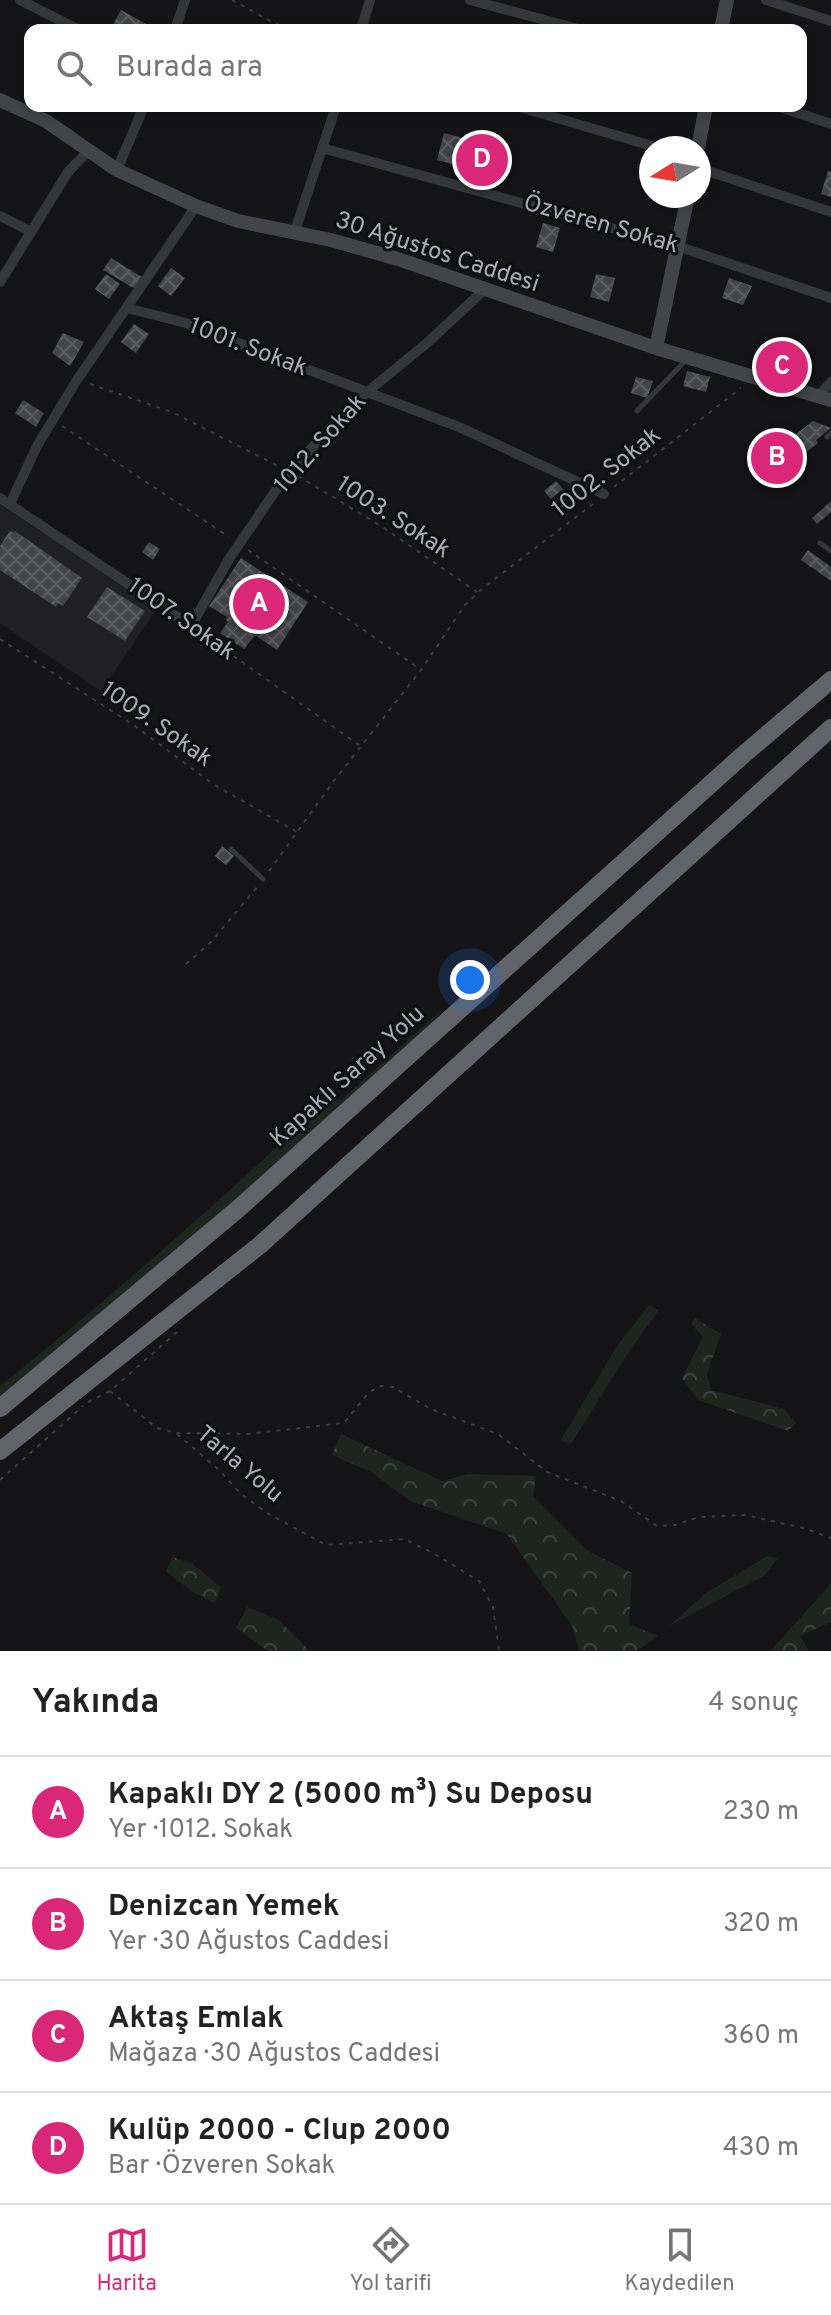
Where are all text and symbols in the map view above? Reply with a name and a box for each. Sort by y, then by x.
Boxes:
search box [24,24,807,112]
icon: search [52,46,96,90]
text: Burada ara [116,50,263,87]
pin: D [456,130,508,190]
north arrow [639,136,711,208]
street label: Özveren Sokak [520,187,683,261]
street label: 30 Ağustos Caddesi [331,206,543,300]
street label: 1001. Sokak [185,312,311,384]
pin: C [756,337,808,397]
street label: 1012. Sokak [268,388,374,500]
street label: 1002. Sokak [546,421,668,525]
pin: B [751,428,803,488]
street label: 1003. Sokak [330,470,456,566]
street label: 1007. Sokak [121,572,241,668]
pin: A [233,574,285,634]
street label: 1009. Sokak [94,675,218,775]
your location [450,960,490,1000]
street label: Kapaklı Saray Yolu [264,1000,432,1154]
street label: Tarla Yolu [189,1420,289,1510]
text: Yakında [32,1682,159,1725]
text: 4 sonuç [708,1687,799,1720]
text: Kapaklı DY 2 (5000 m³) Su Deposu [108,1777,593,1814]
text: A [49,1796,67,1829]
text: 230 m [723,1796,799,1829]
text: Yer · 1012. Sokak [108,1814,293,1847]
text: Denizcan Yemek [108,1889,339,1926]
text: B [49,1908,67,1941]
text: 320 m [723,1908,799,1941]
text: Yer · 30 Ağustos Caddesi [108,1926,389,1959]
text: Aktaş Emlak [108,2001,284,2038]
text: C [50,2020,66,2053]
text: 360 m [723,2020,799,2053]
text: Mağaza · 30 Ağustos Caddesi [108,2038,440,2071]
text: Kulüp 2000 - Clup 2000 [108,2113,451,2150]
text: D [49,2132,67,2165]
text: 430 m [723,2132,799,2165]
text: Bar · Özveren Sokak [108,2150,335,2183]
tab: Harita [96,2223,157,2298]
tab: Yol tarifi [350,2223,432,2298]
tab: Kaydedilen [625,2223,735,2298]

